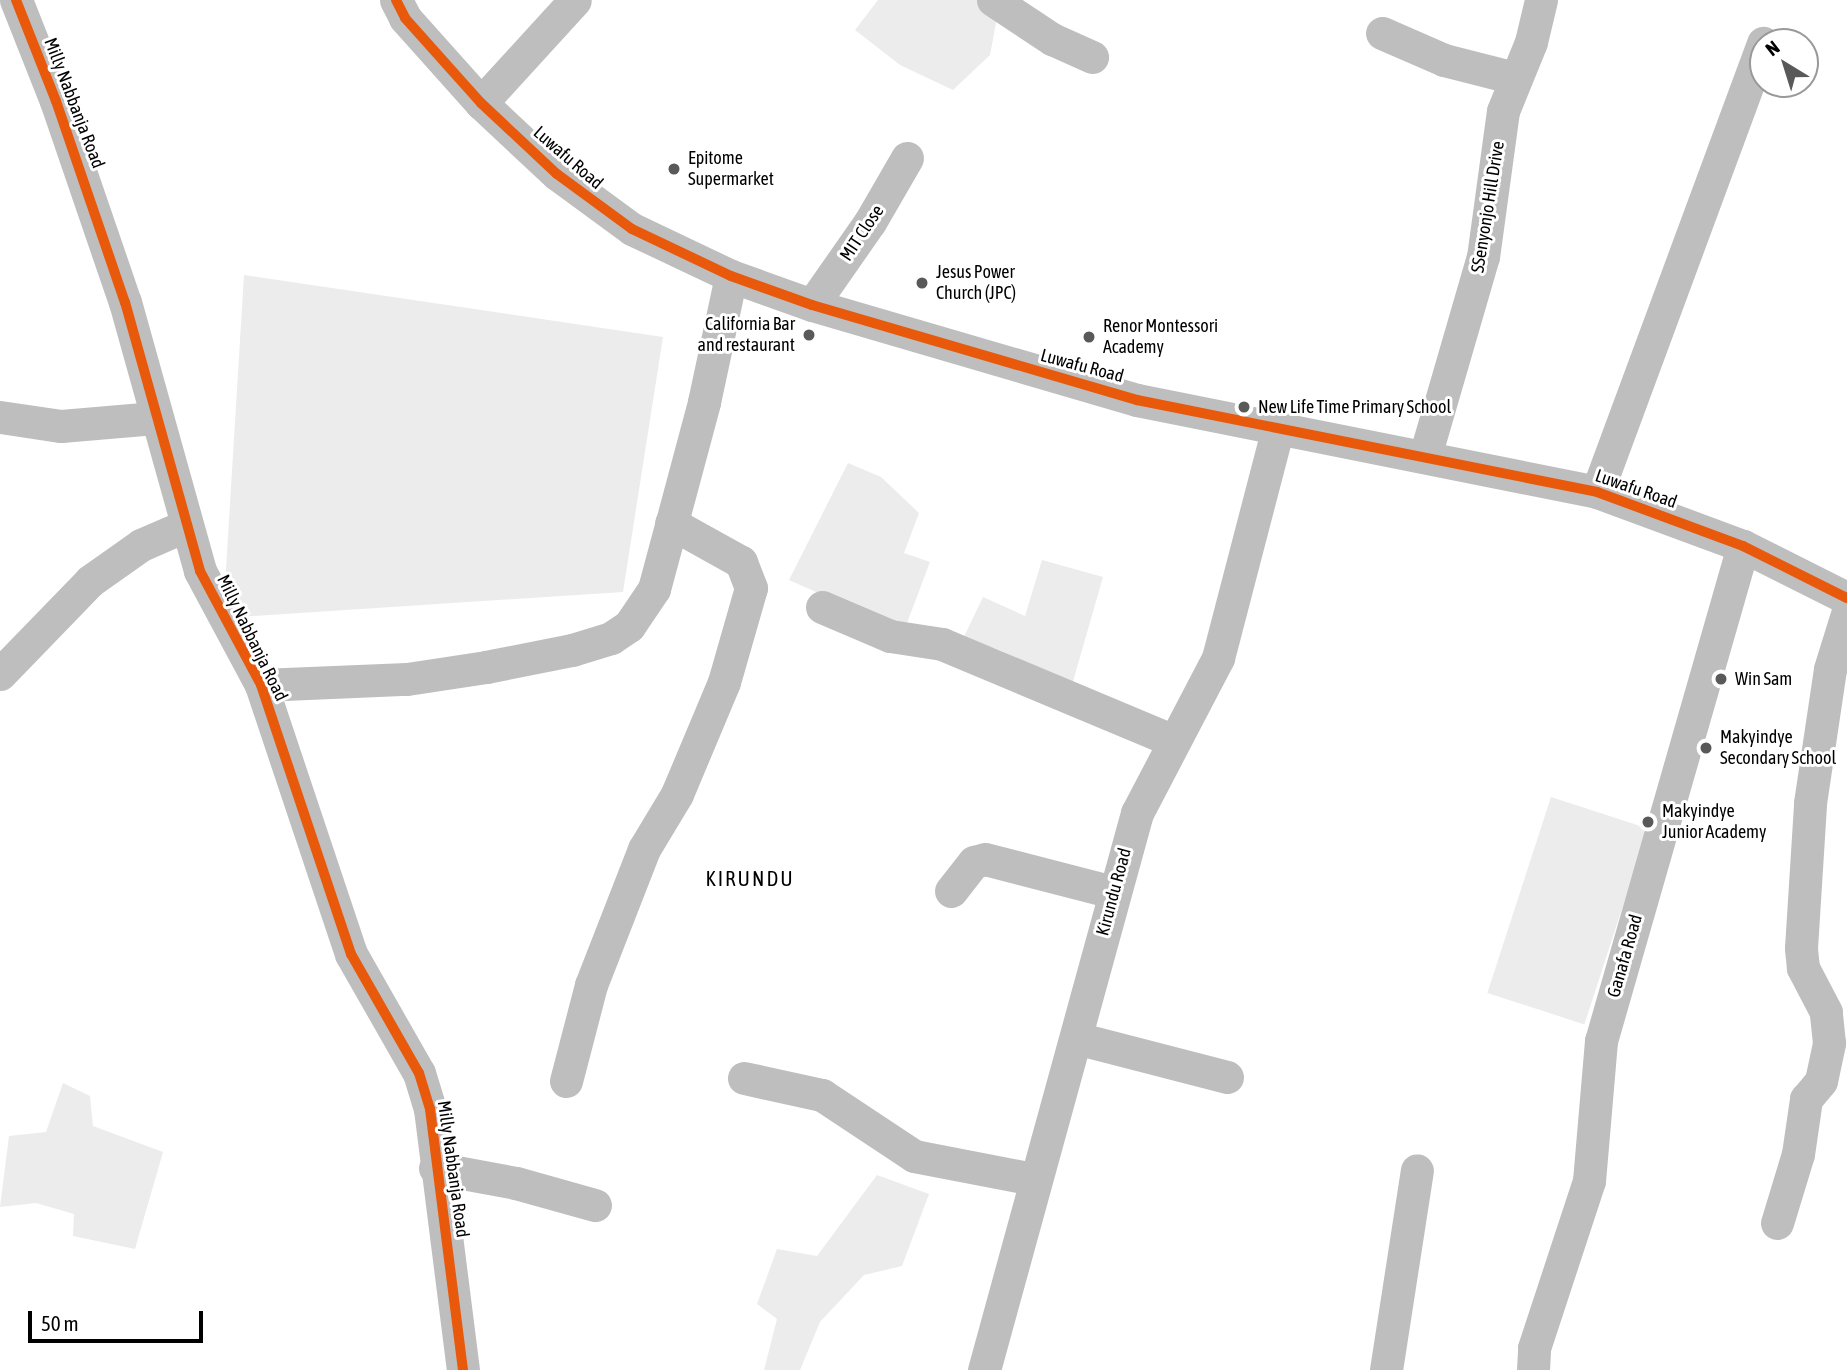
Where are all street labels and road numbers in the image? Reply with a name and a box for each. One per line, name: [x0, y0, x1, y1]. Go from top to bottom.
street label: Milly Nabbanja Road: [39, 35, 109, 171]
street label: Luwafu Road: [529, 122, 607, 194]
street label: SSenyonjo Hill Drive: [1467, 140, 1509, 274]
street label: MIT Close: [836, 201, 888, 265]
street label: Luwafu Road: [1038, 345, 1126, 387]
street label: Luwafu Road: [1592, 465, 1680, 513]
street label: Milly Nabbanja Road: [212, 571, 292, 705]
street label: Kirundu Road: [1092, 846, 1136, 938]
street label: Ganafa Road: [1603, 912, 1647, 1000]
street label: Milly Nabbanja Road: [433, 1099, 473, 1239]

